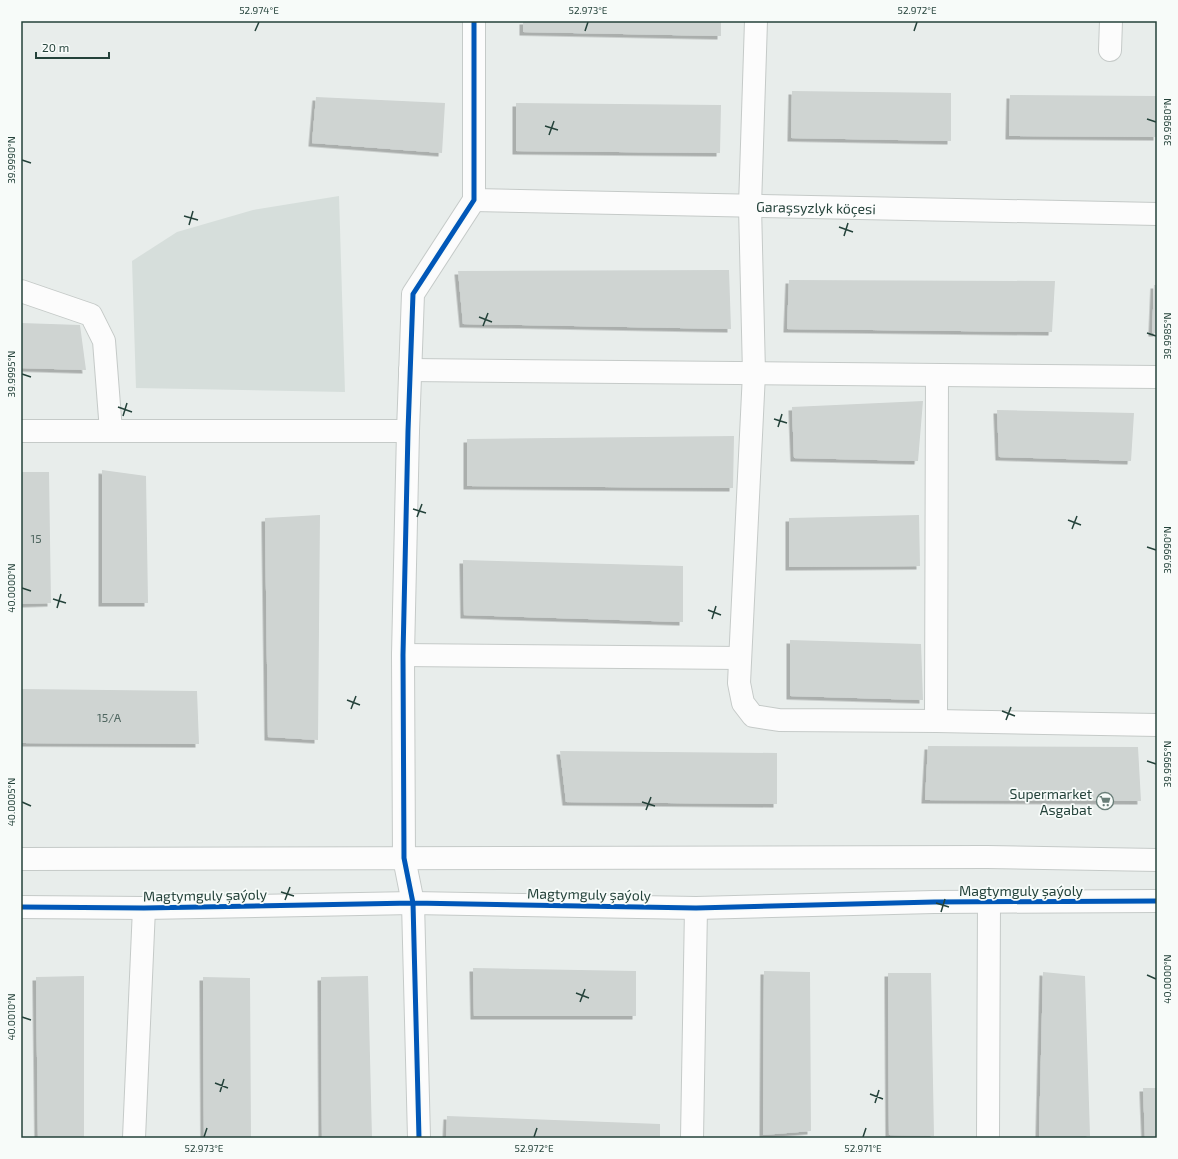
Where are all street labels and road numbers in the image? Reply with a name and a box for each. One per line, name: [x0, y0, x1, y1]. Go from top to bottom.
street label: Garaşsyzlyk köçesi: [756, 197, 876, 217]
street label: Magtymguly şaýoly: [959, 882, 1084, 900]
street label: Magtymguly şaýoly: [527, 884, 652, 905]
street label: Magtymguly şaýoly: [143, 885, 268, 906]

